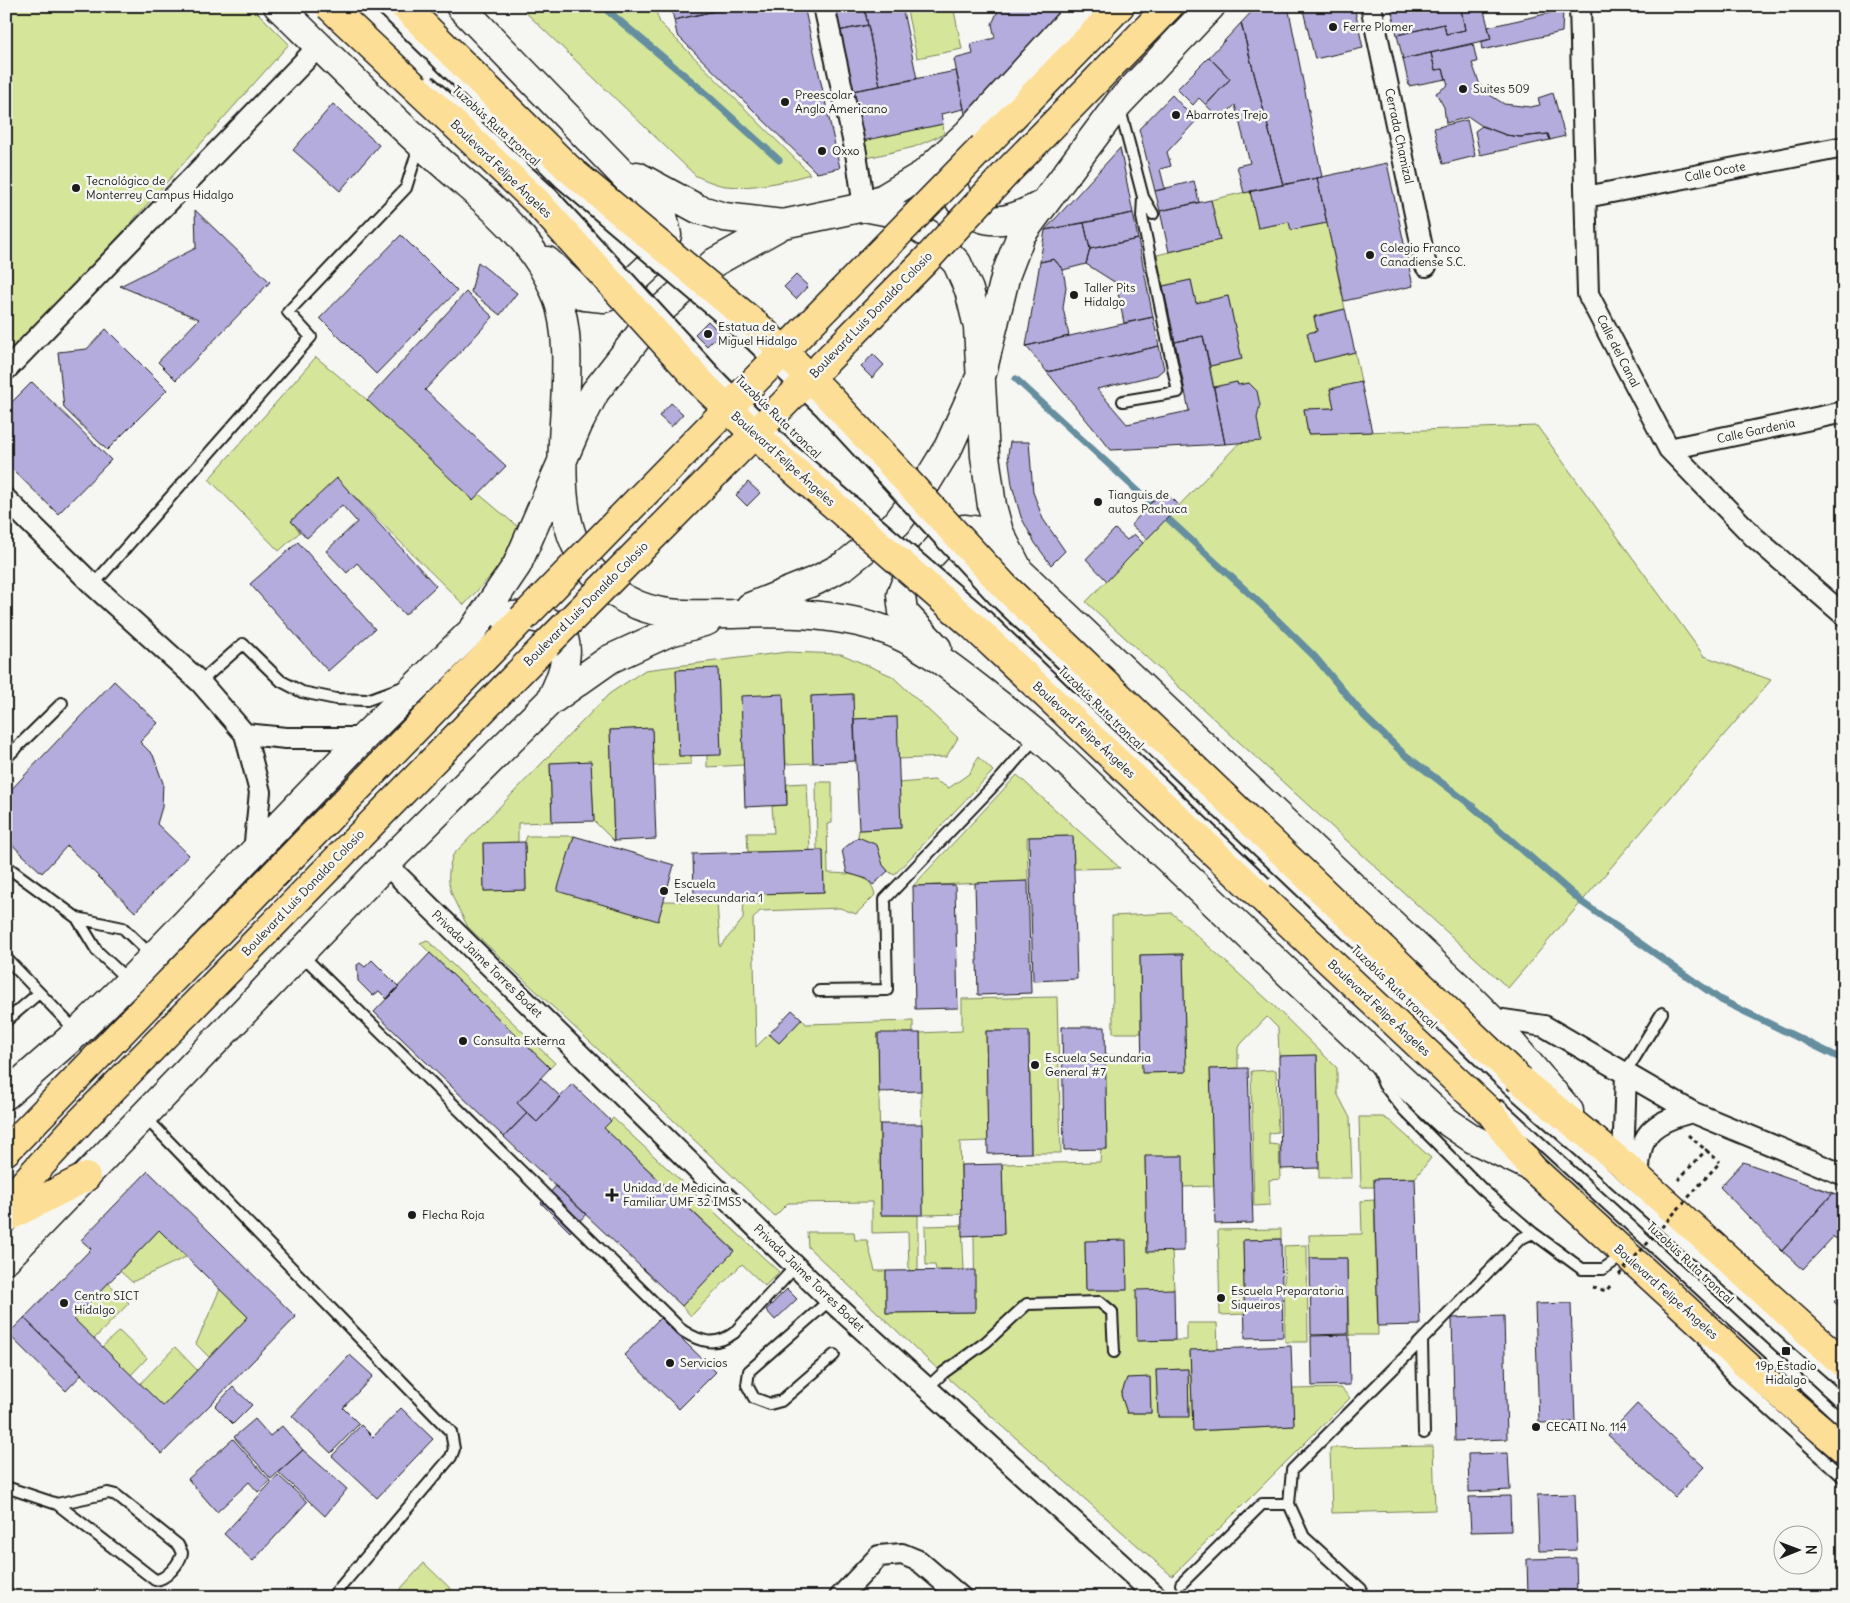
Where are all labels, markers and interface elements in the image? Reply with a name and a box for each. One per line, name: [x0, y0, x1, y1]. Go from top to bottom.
place label: Ferre Plomer: [1343, 19, 1413, 34]
marker: Ferre Plomer: [1327, 21, 1339, 33]
place label: Suites 509: [1473, 81, 1530, 96]
street label: Tuzobús Ruta troncal: [449, 82, 543, 169]
marker: Suites 509: [1457, 83, 1469, 95]
place label: Preescolar Anglo Americano: [795, 87, 888, 116]
street label: Cerrada Chamizal: [1382, 87, 1417, 185]
marker: Preescolar Anglo Americano: [779, 96, 791, 108]
place label: Abarrotes Trejo: [1186, 107, 1268, 122]
marker: Abarrotes Trejo: [1170, 109, 1182, 121]
street label: Boulevard Felipe Ángeles: [448, 116, 555, 221]
place label: Oxxo: [832, 143, 860, 158]
marker: Oxxo: [816, 145, 828, 157]
street label: Calle Ocote: [1683, 158, 1747, 185]
place label: Tecnológico de Monterrey Campus Hidalgo: [86, 173, 234, 202]
marker: Tecnológico de Monterrey Campus Hidalgo: [70, 182, 82, 194]
place label: Colegio Franco Canadiense S.C.: [1380, 240, 1466, 269]
street label: Boulevard Luis Donaldo Colosio: [806, 248, 935, 381]
marker: Colegio Franco Canadiense S.C.: [1364, 249, 1376, 261]
place label: Taller Pits Hidalgo: [1084, 280, 1135, 309]
marker: Taller Pits Hidalgo: [1068, 289, 1080, 301]
street label: Calle del Canal: [1594, 312, 1643, 390]
place label: Estatua de Miguel Hidalgo: [718, 319, 798, 348]
marker: Estatua de Miguel Hidalgo: [702, 328, 714, 340]
street label: Tuzobús Ruta troncal: [732, 372, 824, 461]
street label: Boulevard Felipe Ángeles: [728, 408, 838, 509]
street label: Calle Gardenia: [1715, 415, 1797, 446]
place label: Tianguis de autos Pachuca: [1108, 487, 1188, 516]
marker: Tianguis de autos Pachuca: [1092, 496, 1104, 508]
street label: Boulevard Luis Donaldo Colosio: [520, 538, 651, 669]
street label: Tuzobús Ruta troncal: [1055, 663, 1147, 752]
street label: Boulevard Felipe Ángeles: [1030, 678, 1139, 781]
street label: Boulevard Luis Donaldo Colosio: [238, 826, 367, 959]
place label: Escuela Telesecundaria 1: [674, 876, 763, 905]
marker: Escuela Telesecundaria 1: [658, 885, 670, 897]
street label: Privada Jaime Torres Bodet: [429, 907, 546, 1020]
street label: Tuzobús Ruta troncal: [1348, 942, 1440, 1031]
street label: Boulevard Felipe Ángeles: [1325, 956, 1434, 1059]
place label: Consulta Externa: [473, 1033, 565, 1048]
marker: Consulta Externa: [457, 1035, 469, 1047]
place label: Escuela Secundaria General #7: [1045, 1050, 1151, 1079]
marker: Escuela Secundaria General #7: [1029, 1059, 1041, 1071]
place label: Unidad de Medicina Familiar UMF 32 IMSS: [623, 1180, 742, 1209]
marker: Unidad de Medicina Familiar UMF 32 IMSS: [605, 1188, 619, 1202]
place label: Flecha Roja: [422, 1207, 485, 1222]
marker: Flecha Roja: [406, 1209, 418, 1221]
street label: Tuzobús Ruta troncal: [1644, 1219, 1737, 1307]
street label: Privada Jaime Torres Bodet: [751, 1221, 868, 1334]
street label: Boulevard Felipe Ángeles: [1611, 1241, 1721, 1342]
place label: Escuela Preparatoria Siqueiros: [1231, 1283, 1344, 1312]
place label: Centro SICT Hidalgo: [74, 1288, 139, 1317]
marker: Escuela Preparatoria Siqueiros: [1215, 1292, 1227, 1304]
marker: Centro SICT Hidalgo: [58, 1297, 70, 1309]
marker: 19p Estadio Hidalgo: [1780, 1345, 1792, 1357]
place label: Servicios: [680, 1355, 728, 1370]
marker: Servicios: [664, 1357, 676, 1369]
place label: 19p Estadio Hidalgo: [1755, 1358, 1817, 1387]
place label: CECATI No. 114: [1546, 1419, 1627, 1434]
marker: CECATI No. 114: [1530, 1421, 1542, 1433]
north arrow: [1772, 1526, 1822, 1576]
text: N: [1802, 1545, 1820, 1555]

